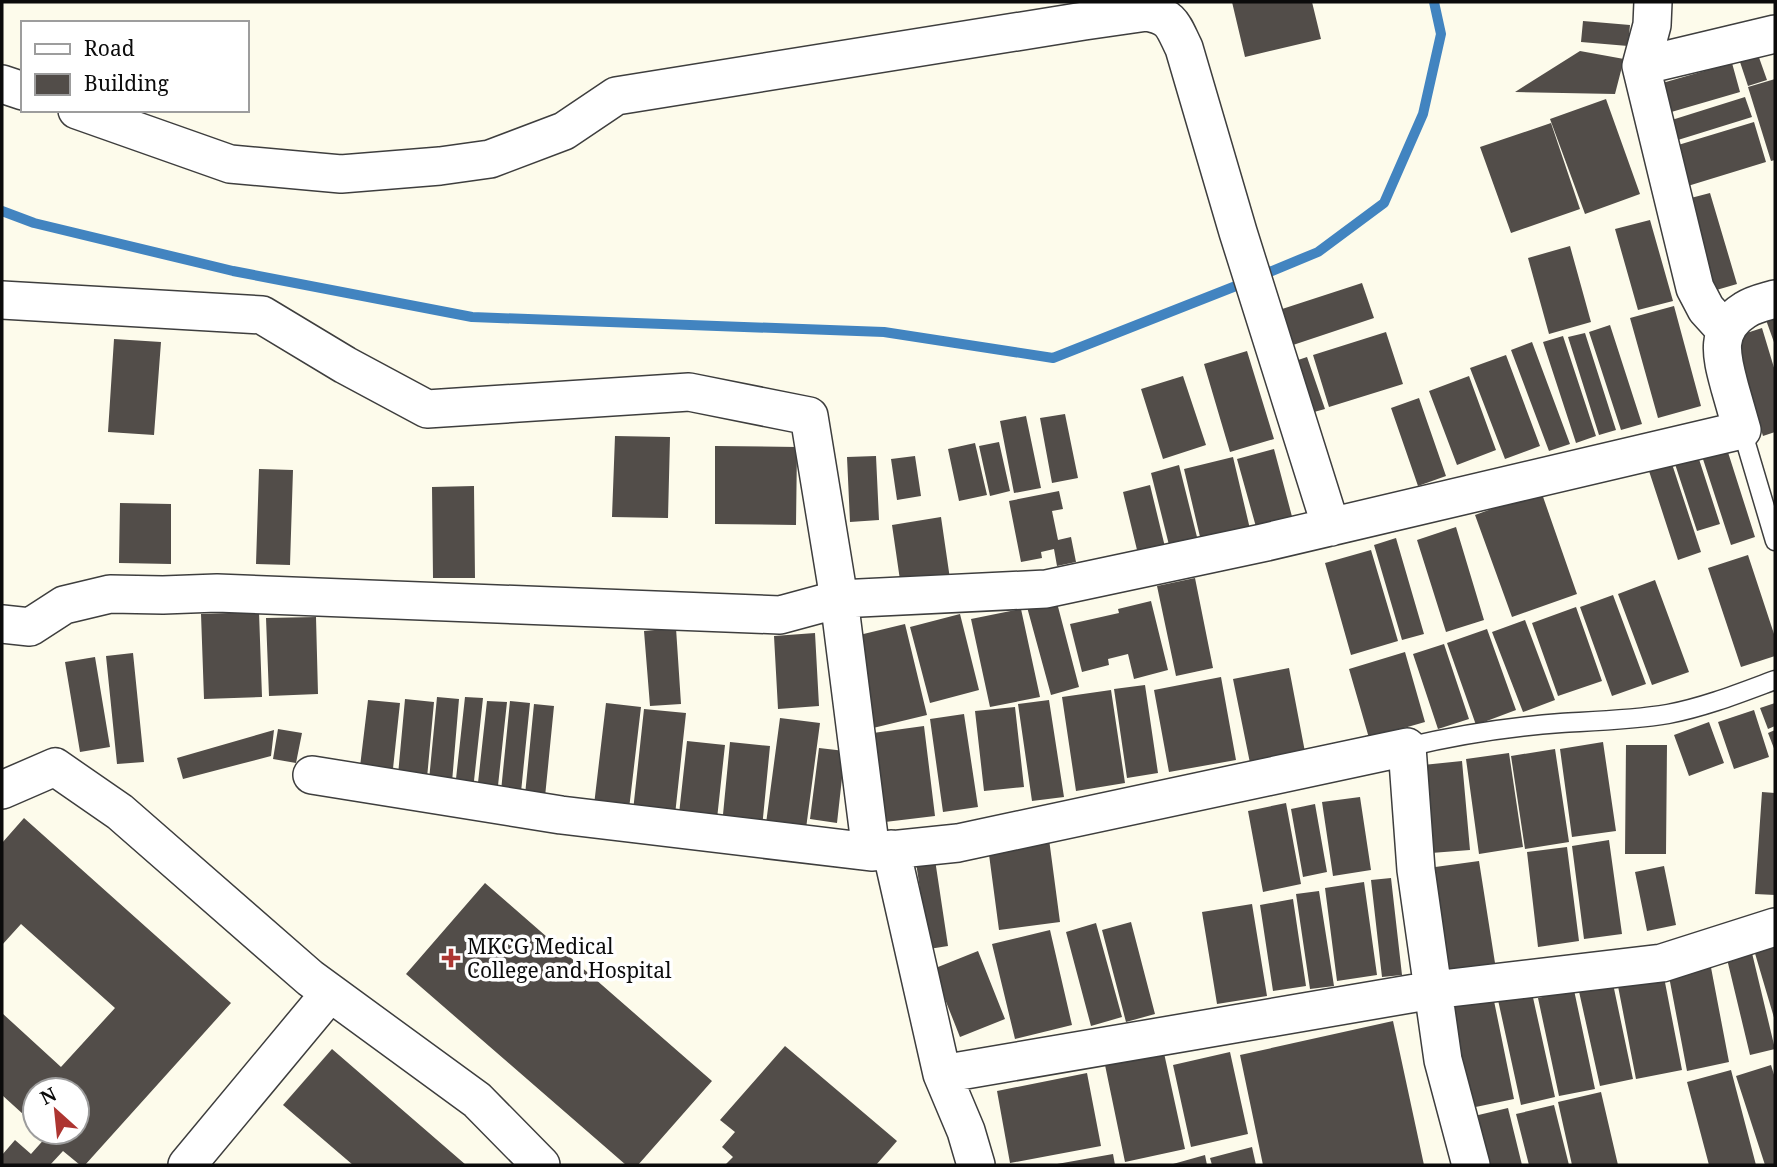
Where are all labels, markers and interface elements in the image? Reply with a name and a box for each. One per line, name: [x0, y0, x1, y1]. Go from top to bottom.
legend: [21, 21, 248, 112]
text: Road: [84, 34, 135, 62]
text: Building: [84, 69, 169, 97]
place label: MKCG Medical College and Hospital: [467, 932, 672, 984]
marker: MKCG Medical College and Hospital: [441, 948, 461, 968]
north arrow: [21, 1076, 91, 1146]
text: N: [36, 1081, 61, 1111]

